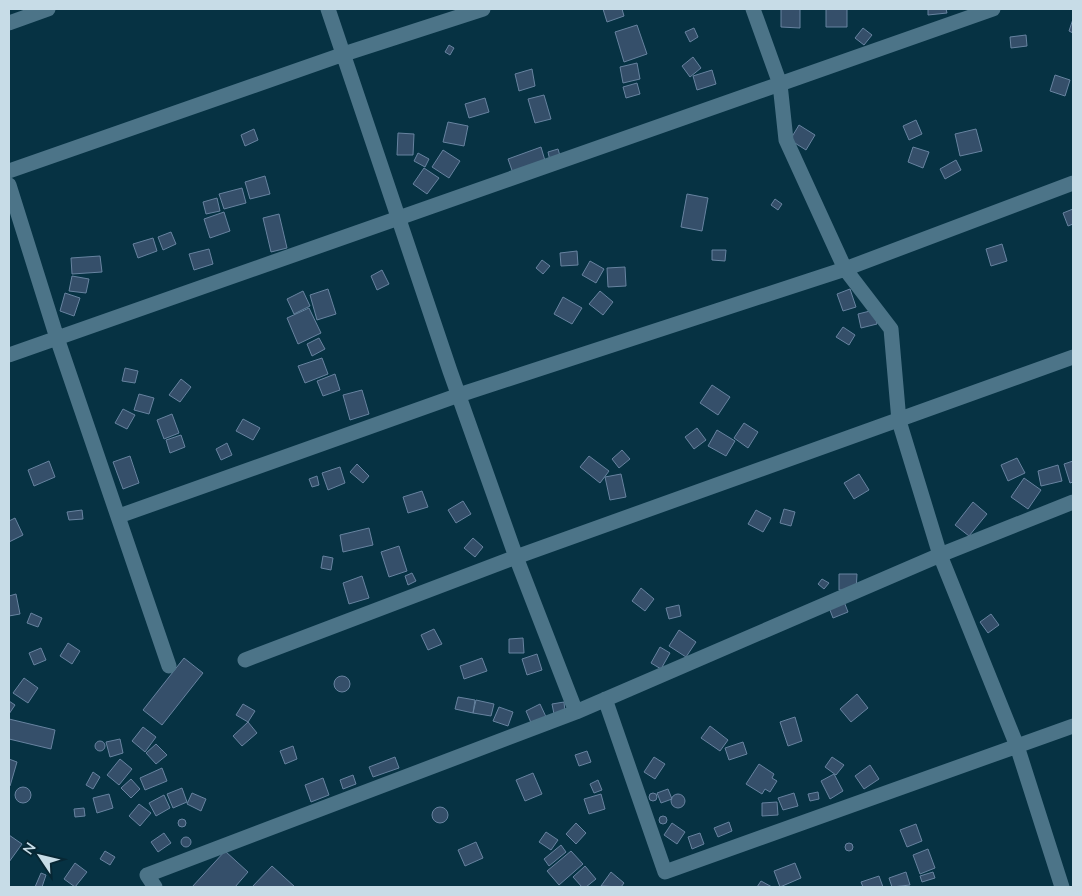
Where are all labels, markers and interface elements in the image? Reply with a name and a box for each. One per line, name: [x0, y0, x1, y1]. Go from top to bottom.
north arrow: [15, 831, 65, 881]
text: N: [19, 839, 39, 858]

